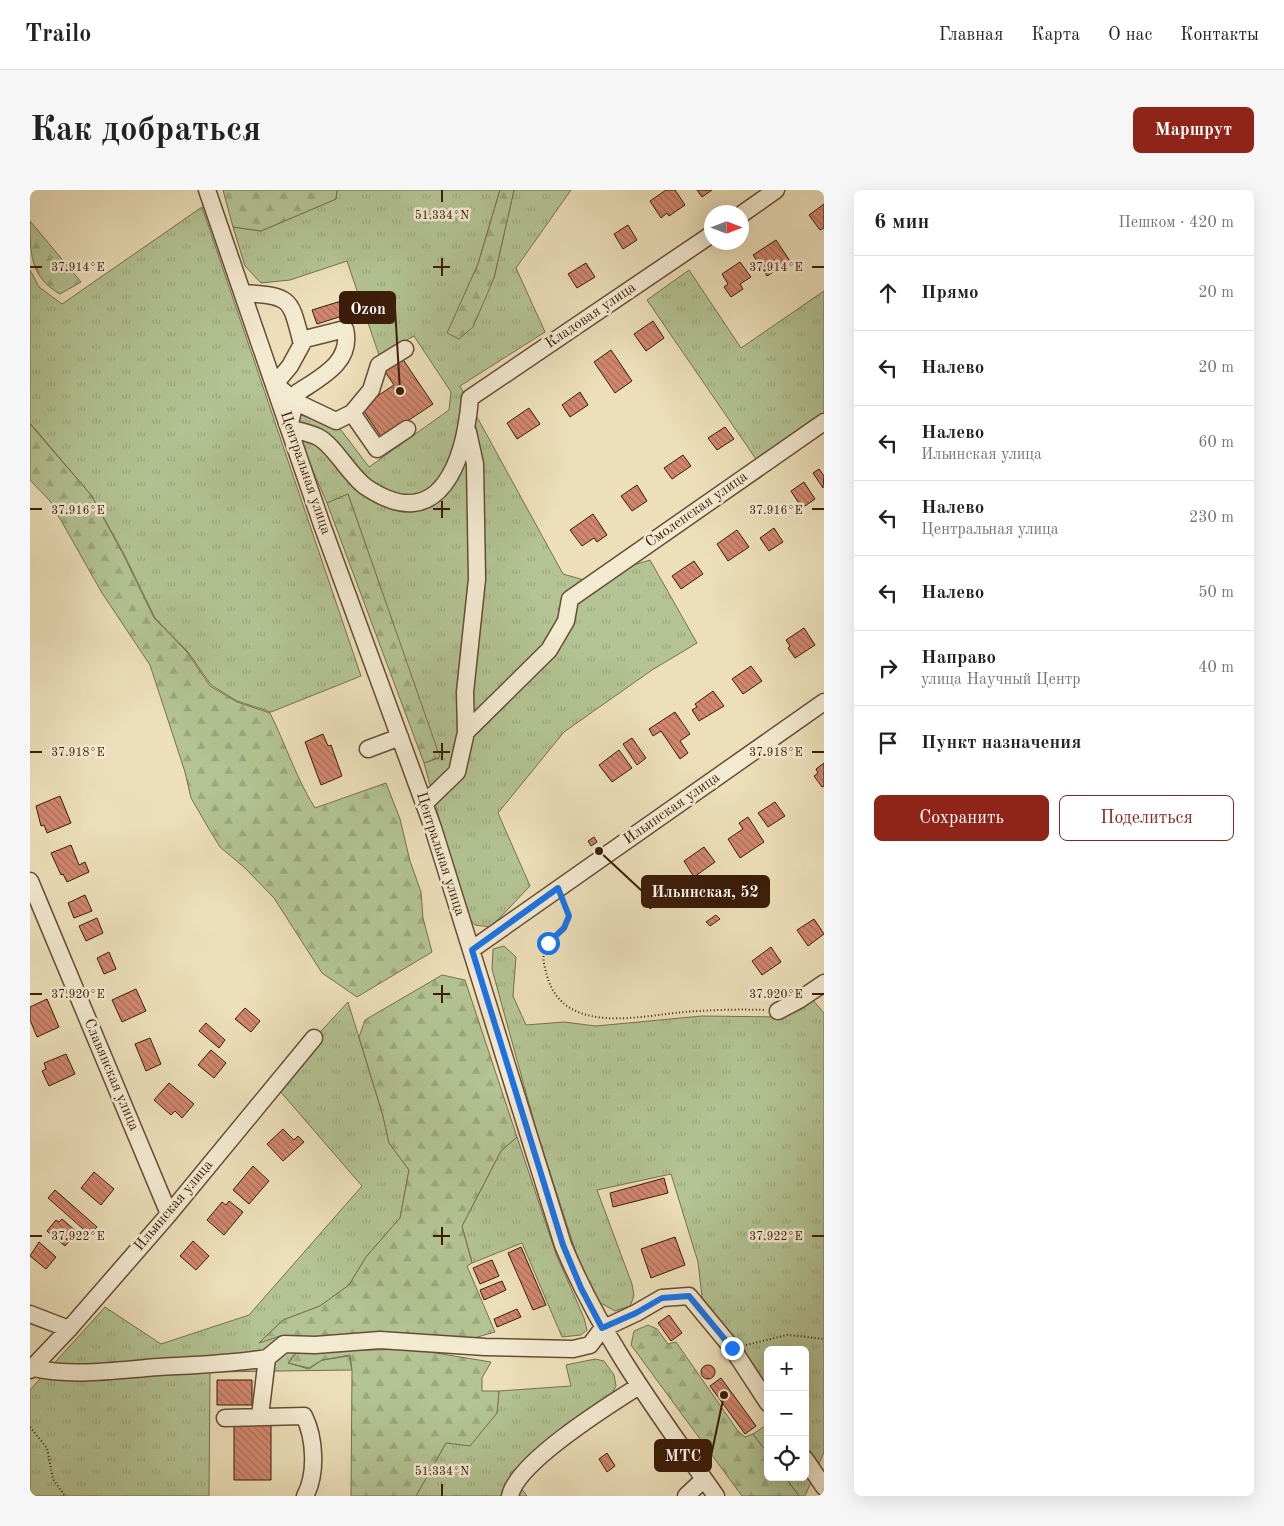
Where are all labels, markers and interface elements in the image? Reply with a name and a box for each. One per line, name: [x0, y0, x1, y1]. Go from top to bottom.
text: Trailo: [25, 23, 91, 47]
text: Главная: [939, 26, 1003, 44]
text: Карта: [1031, 26, 1080, 44]
text: О нас: [1108, 26, 1152, 44]
text: Контакты: [1180, 26, 1259, 44]
button: Маршрут: [1133, 107, 1254, 153]
text: Как добраться: [30, 113, 261, 148]
north arrow: [704, 205, 749, 250]
text: 51.334°N: [415, 209, 469, 222]
text: 6 мин: [874, 212, 929, 233]
text: Пешком · 420 m: [1118, 215, 1234, 231]
text: 37.914°E: [51, 262, 105, 274]
text: 37.914°E: [749, 262, 803, 274]
icon: ahead: [874, 279, 902, 307]
street label: Кладовая улица: [543, 280, 639, 352]
text: Прямо: [921, 284, 979, 303]
text: 20 m: [1198, 285, 1234, 301]
callout: Ozon: [340, 292, 395, 323]
text: Ozon: [350, 302, 386, 318]
icon: left: [874, 354, 902, 382]
text: Налево: [921, 359, 984, 378]
text: 20 m: [1198, 360, 1234, 376]
street label: Центральная улица: [277, 409, 333, 537]
text: Налево: [921, 424, 984, 443]
icon: left: [874, 429, 902, 457]
text: 60 m: [1198, 435, 1234, 451]
text: Ильинская улица: [921, 447, 1042, 463]
street label: Смоленская улица: [643, 469, 751, 551]
text: Налево: [921, 499, 984, 518]
icon: left: [874, 504, 902, 532]
text: 37.916°E: [51, 505, 105, 517]
text: 37.916°E: [749, 505, 803, 517]
text: 230 m: [1189, 510, 1234, 526]
text: Центральная улица: [921, 522, 1059, 538]
icon: left: [874, 579, 902, 607]
text: Налево: [921, 584, 984, 603]
text: 50 m: [1198, 585, 1234, 601]
text: Направо: [921, 649, 996, 668]
icon: right: [874, 654, 902, 682]
text: 40 m: [1198, 660, 1234, 676]
text: улица Научный Центр: [921, 672, 1081, 688]
icon: arrive: [874, 729, 902, 757]
text: Пункт назначения: [921, 734, 1081, 753]
text: 37.918°E: [51, 747, 105, 759]
text: 37.918°E: [749, 747, 803, 759]
street label: Ильинская улица: [621, 770, 723, 848]
street label: Центральная улица: [413, 790, 467, 918]
button: Сохранить: [874, 795, 1049, 841]
button: Поделиться: [1059, 795, 1234, 841]
callout: Ильинская, 52: [642, 876, 769, 907]
text: Ильинская, 52: [651, 885, 759, 901]
route start: [537, 932, 560, 955]
text: 37.920°E: [51, 989, 105, 1001]
text: 37.920°E: [749, 989, 803, 1001]
street label: Славянская улица: [81, 1017, 142, 1134]
street label: Ильинская улица: [132, 1157, 217, 1254]
text: 37.922°E: [51, 1231, 105, 1243]
text: 37.922°E: [749, 1231, 803, 1243]
route end: [721, 1337, 744, 1360]
map controls: [764, 1346, 809, 1481]
button: +: [764, 1346, 809, 1391]
button: −: [764, 1391, 809, 1436]
button: locate: [764, 1436, 809, 1481]
callout: МТС: [655, 1440, 711, 1471]
text: МТС: [665, 1449, 701, 1465]
text: 51.334°N: [415, 1465, 469, 1478]

